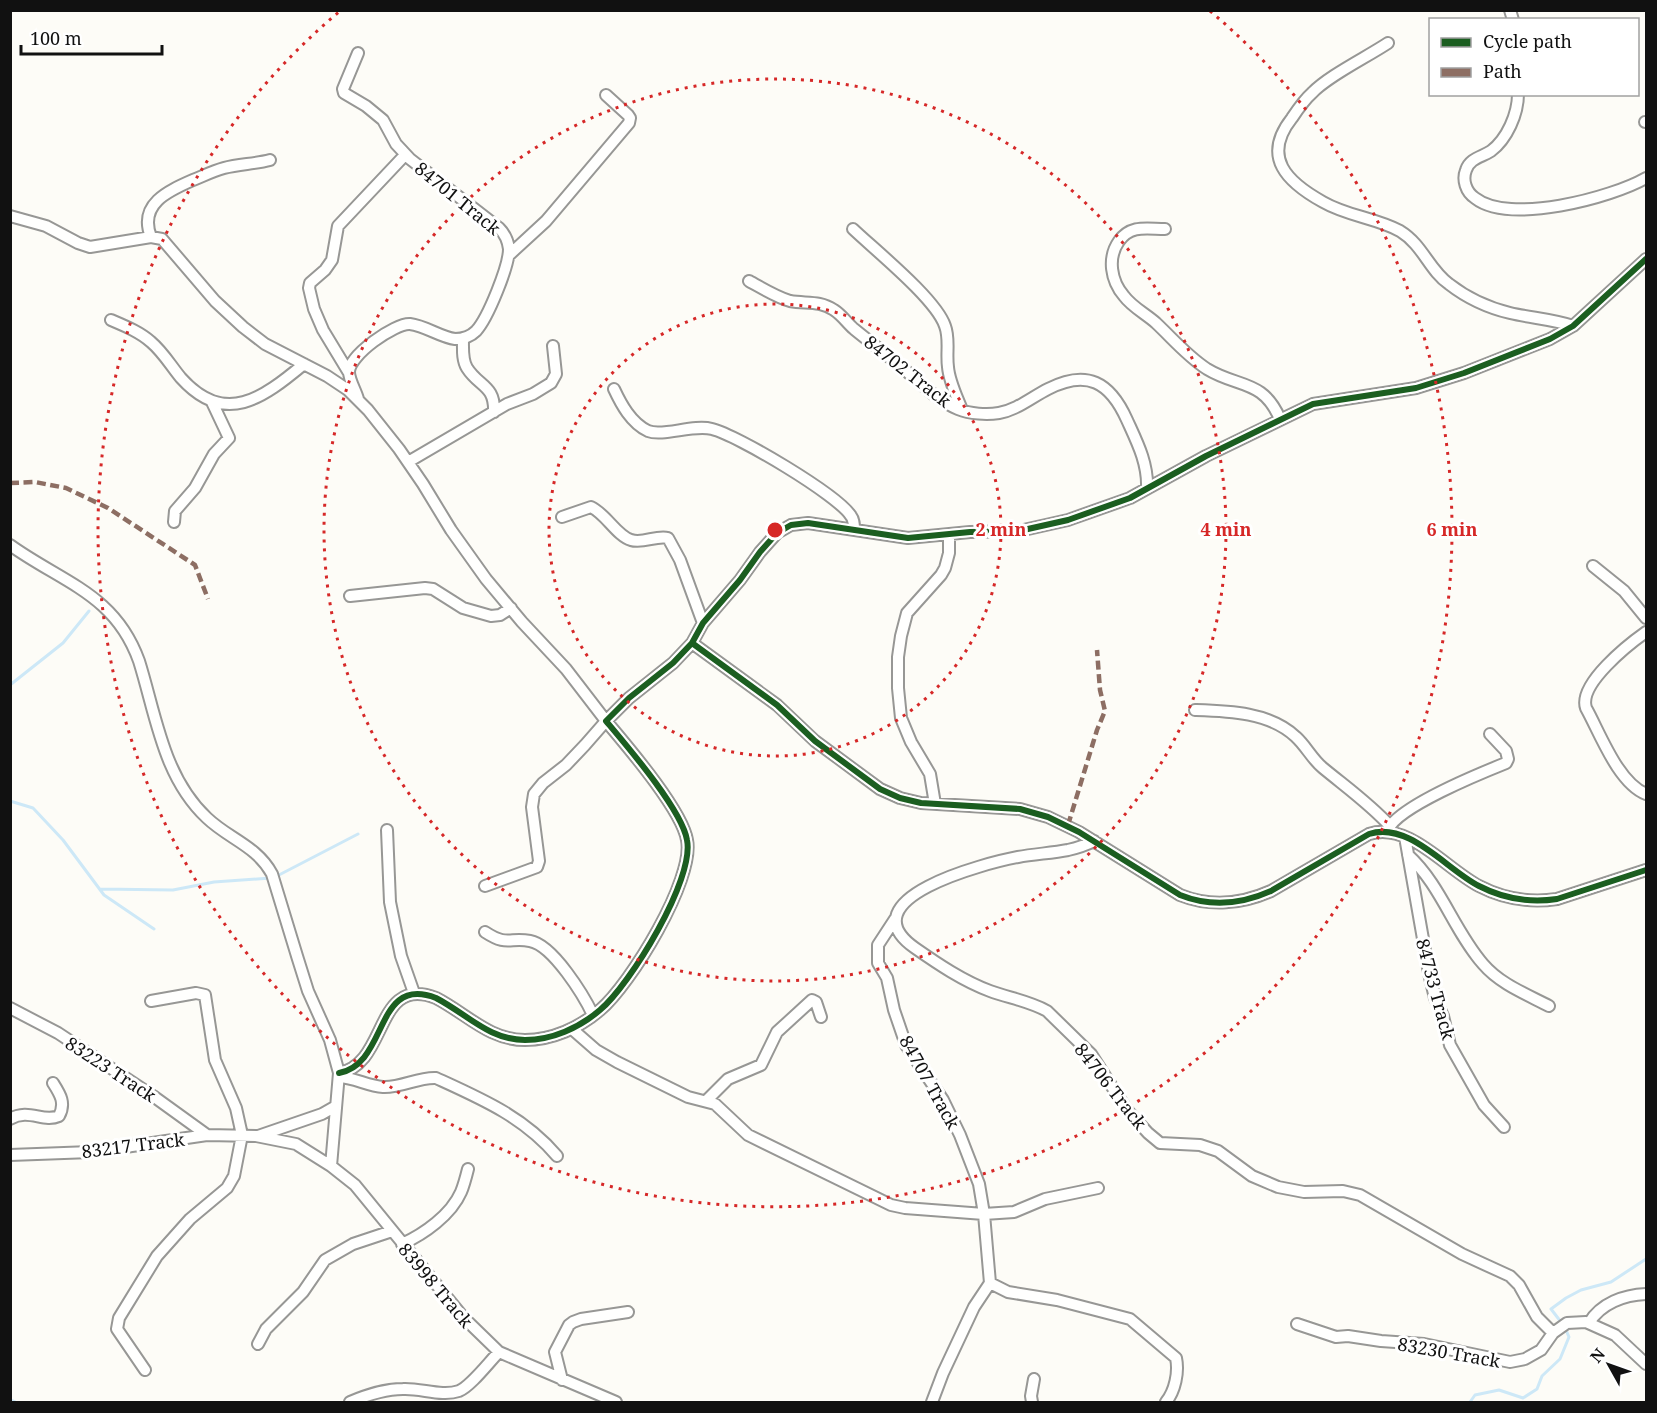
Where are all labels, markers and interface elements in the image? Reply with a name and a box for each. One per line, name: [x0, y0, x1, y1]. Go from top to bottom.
scale bar: [21, 18, 162, 56]
legend: [1429, 18, 1639, 96]
text: 100 m: [30, 26, 82, 50]
text: Cycle path: [1483, 29, 1572, 53]
text: Path: [1483, 59, 1522, 83]
street label: 84701 Track: [410, 156, 506, 240]
street label: 84702 Track: [860, 330, 957, 413]
text: 2 min: [976, 517, 1026, 541]
text: 4 min: [1201, 517, 1251, 541]
text: 6 min: [1427, 517, 1477, 541]
centre of rings: [765, 520, 785, 540]
street label: 84733 Track: [1411, 936, 1461, 1043]
street label: 83223 Track: [61, 1031, 161, 1108]
street label: 84707 Track: [894, 1031, 966, 1134]
street label: 84706 Track: [1070, 1038, 1153, 1135]
street label: 83217 Track: [80, 1127, 186, 1163]
street label: 83998 Track: [393, 1238, 479, 1333]
street label: 83230 Track: [1396, 1331, 1503, 1373]
north arrow: [1579, 1335, 1639, 1395]
text: N: [1585, 1343, 1610, 1367]

